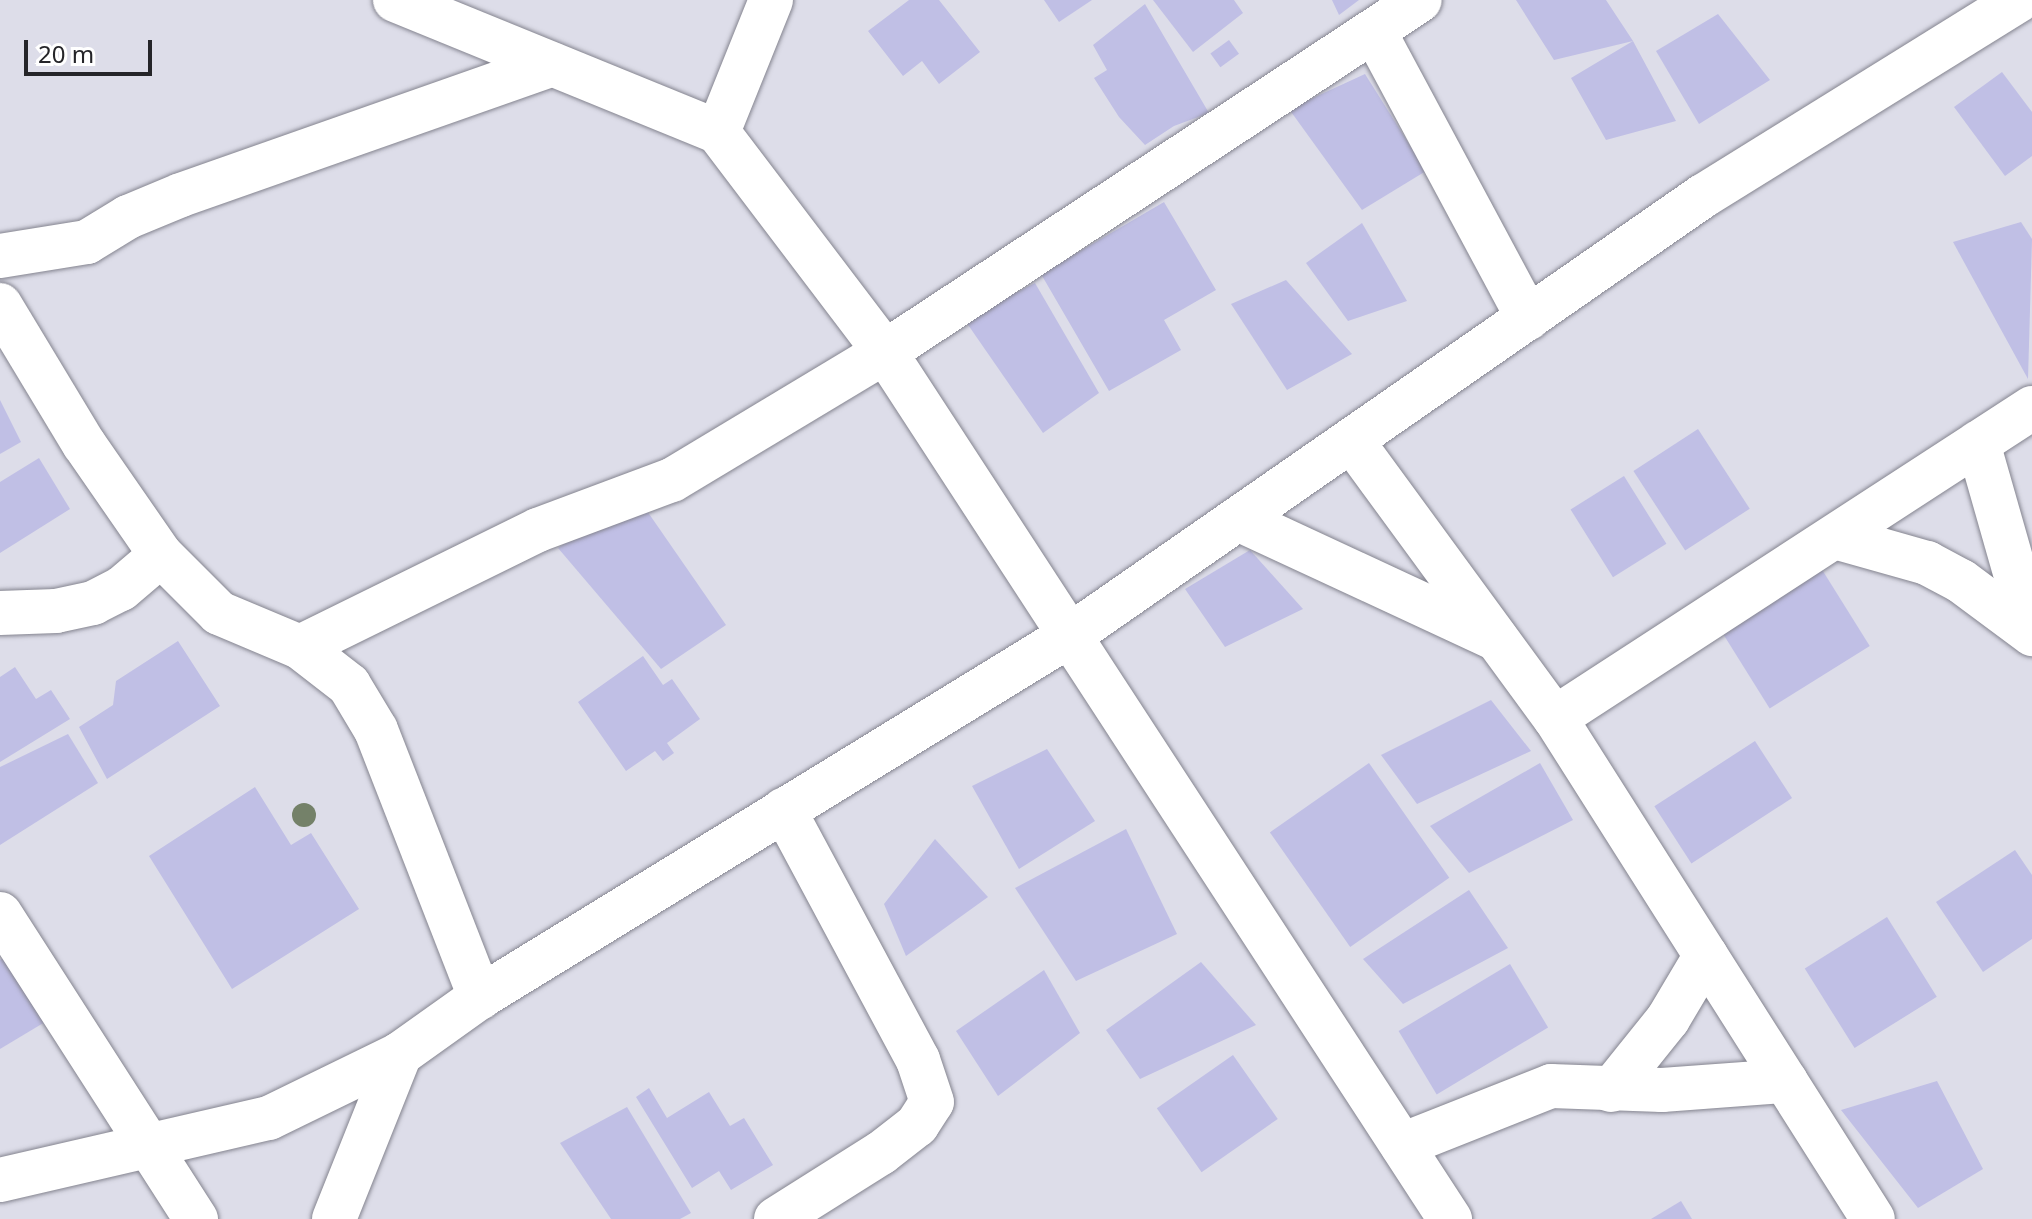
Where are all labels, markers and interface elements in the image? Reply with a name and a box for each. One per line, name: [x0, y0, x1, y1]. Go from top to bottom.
scale bar: [28, 24, 156, 74]
text: 20 m: [38, 37, 94, 70]

